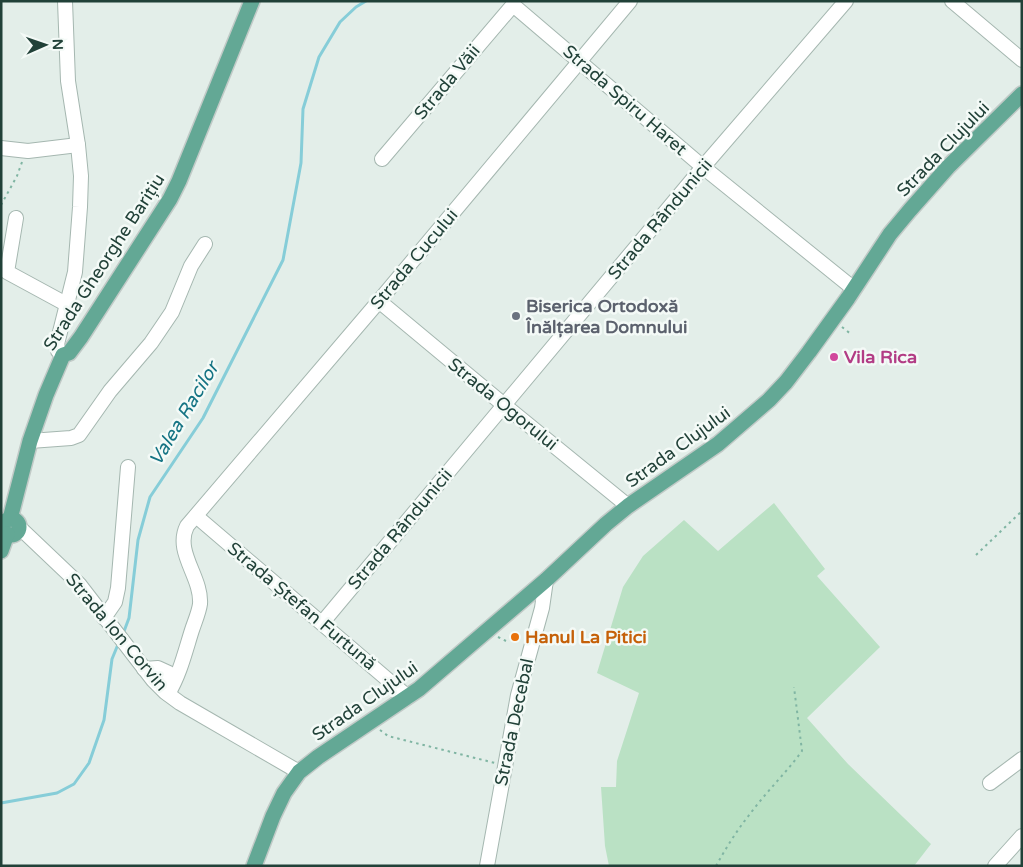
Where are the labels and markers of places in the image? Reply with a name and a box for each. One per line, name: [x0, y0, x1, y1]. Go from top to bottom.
place label: Biserica Ortodoxă Înălțarea Domnului: [525, 295, 688, 338]
marker: Biserica Ortodoxă Înălțarea Domnului: [510, 310, 522, 322]
place label: Vila Rica: [844, 346, 917, 368]
marker: Vila Rica: [828, 351, 840, 363]
place label: Hanul La Pitici: [525, 626, 647, 648]
marker: Hanul La Pitici: [509, 631, 521, 643]

